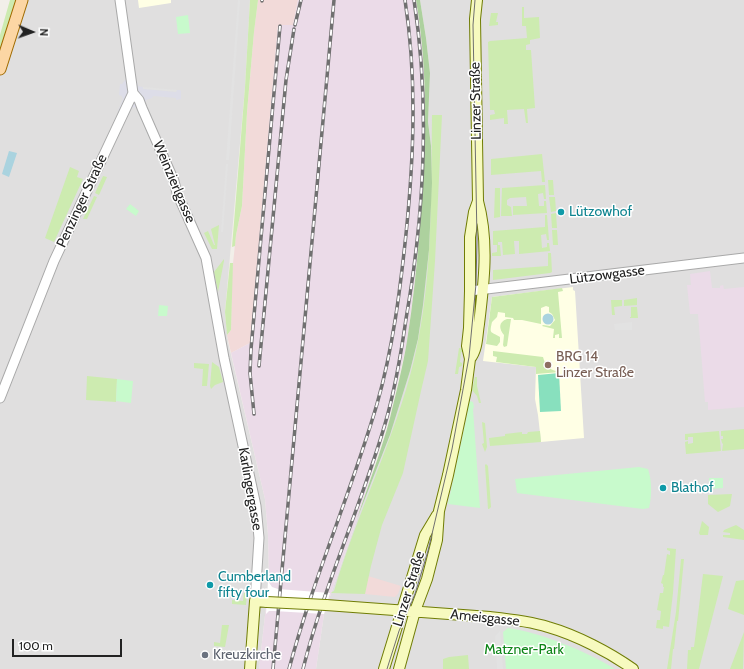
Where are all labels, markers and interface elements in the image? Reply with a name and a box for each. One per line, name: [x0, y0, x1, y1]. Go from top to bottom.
north arrow: [12, 12, 52, 52]
text: N: [37, 28, 51, 37]
street label: Linzer Straße: [467, 62, 485, 140]
street label: Weinzierlgasse: [149, 138, 199, 226]
street label: Penzinger Straße: [53, 152, 111, 250]
place label: Lützowhof: [569, 204, 632, 220]
marker: Lützowhof: [556, 207, 566, 217]
street label: Lützowgasse: [568, 262, 646, 288]
place label: BRG 14 Linzer Straße: [556, 349, 634, 382]
marker: BRG 14 Linzer Straße: [543, 360, 553, 370]
street label: Karlingergasse: [234, 446, 266, 532]
place label: Blathof: [671, 480, 714, 496]
marker: Blathof: [658, 483, 668, 493]
street label: Linzer Straße: [390, 549, 428, 629]
place label: Cumberland fifty four: [218, 569, 291, 602]
marker: Cumberland fifty four: [205, 580, 215, 590]
street label: Ameisgasse: [450, 606, 520, 630]
scale bar: [14, 631, 124, 657]
text: 100 m: [19, 638, 53, 653]
park label: Matzner-Park: [484, 642, 564, 658]
place label: Kreuzkirche: [213, 647, 281, 663]
marker: Kreuzkirche: [200, 650, 210, 660]

